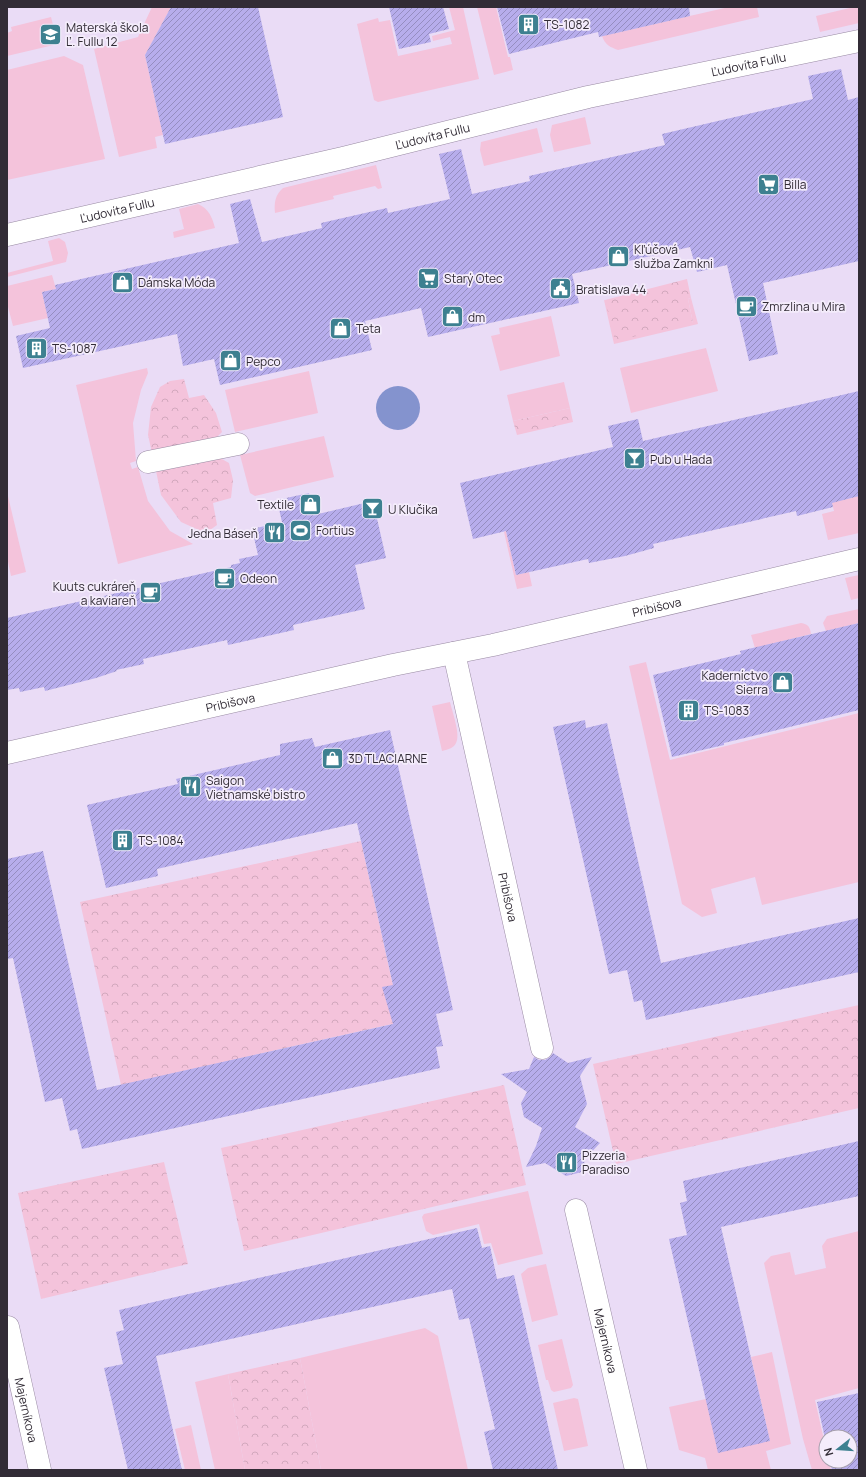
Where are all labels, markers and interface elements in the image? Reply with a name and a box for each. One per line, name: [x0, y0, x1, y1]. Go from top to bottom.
building icon: TS-1082: [516, 11, 542, 37]
place label: TS-1082: [544, 16, 590, 33]
place label: Materská škola Ľ. Fullu 12: [66, 19, 148, 50]
school or university icon: Materská škola Ľ. Fullu 12: [38, 21, 64, 47]
street label: Ľudovíta Fullu: [709, 48, 787, 80]
street label: Ľudovíta Fullu: [394, 118, 471, 153]
supermarket icon: Billa: [755, 171, 781, 197]
place label: Billa: [784, 176, 806, 193]
street label: Ľudovíta Fullu: [78, 193, 156, 227]
place label: Kľúčová služba Zamkni: [634, 241, 713, 272]
shop icon: Kľúčová služba Zamkni: [606, 243, 632, 269]
supermarket icon: Starý Otec: [416, 265, 442, 291]
shop icon: Dámska Móda: [110, 269, 136, 295]
place label: Starý Otec: [444, 270, 503, 287]
place label: Dámska Móda: [138, 274, 215, 291]
public building icon: Bratislava 44: [547, 276, 573, 302]
place label: Bratislava 44: [576, 281, 646, 298]
cafe icon: Zmrzlina u Mira: [734, 293, 760, 319]
place label: Zmrzlina u Mira: [762, 298, 845, 315]
shop icon: dm: [440, 304, 466, 330]
place label: dm: [468, 309, 485, 326]
shop icon: Teta: [327, 315, 353, 341]
place label: Teta: [356, 320, 381, 337]
building icon: TS-1087: [23, 335, 49, 361]
place label: TS-1087: [52, 340, 97, 357]
shop icon: Pepco: [217, 348, 243, 374]
place label: Pepco: [246, 353, 281, 370]
bar icon: Pub u Hada: [622, 446, 648, 472]
place label: Pub u Hada: [650, 451, 712, 468]
shop icon: Textile: [297, 491, 323, 517]
place label: Textile: [257, 496, 294, 513]
bar icon: U Klučika: [359, 496, 385, 522]
place label: U Klučika: [388, 501, 438, 518]
sports icon: Fortius: [288, 517, 314, 543]
restaurant icon: Jedna Báseň: [261, 520, 287, 546]
place label: Fortius: [316, 522, 354, 539]
place label: Jedna Báseň: [188, 525, 258, 542]
cafe icon: Odeon: [212, 565, 238, 591]
place label: Odeon: [240, 570, 277, 587]
place label: Kuuts cukráreň a kaviareň: [53, 578, 136, 609]
cafe icon: Kuuts cukráreň a kaviareň: [138, 580, 164, 606]
street label: Pribišova: [630, 593, 683, 621]
place label: Kaderníctvo Sierra: [701, 667, 768, 698]
shop icon: Kaderníctvo Sierra: [770, 669, 796, 695]
street label: Pribišova: [204, 688, 256, 716]
building icon: TS-1083: [676, 697, 702, 723]
place label: TS-1083: [704, 702, 749, 719]
shop icon: 3D TLACIARNE: [320, 745, 346, 771]
place label: 3D TLACIARNE: [348, 750, 428, 767]
place label: Saigon Vietnamské bistro: [206, 772, 305, 803]
restaurant icon: Saigon Vietnamské bistro: [178, 774, 204, 800]
building icon: TS-1084: [110, 827, 136, 853]
place label: TS-1084: [138, 832, 184, 849]
street label: Pribišova: [495, 871, 522, 923]
place label: Pizzeria Paradiso: [582, 1147, 630, 1178]
restaurant icon: Pizzeria Paradiso: [554, 1149, 580, 1175]
street label: Majerníkova: [590, 1306, 622, 1375]
street label: Majerníkova: [11, 1376, 42, 1444]
north arrow: [818, 1429, 858, 1469]
text: N: [820, 1446, 836, 1458]

